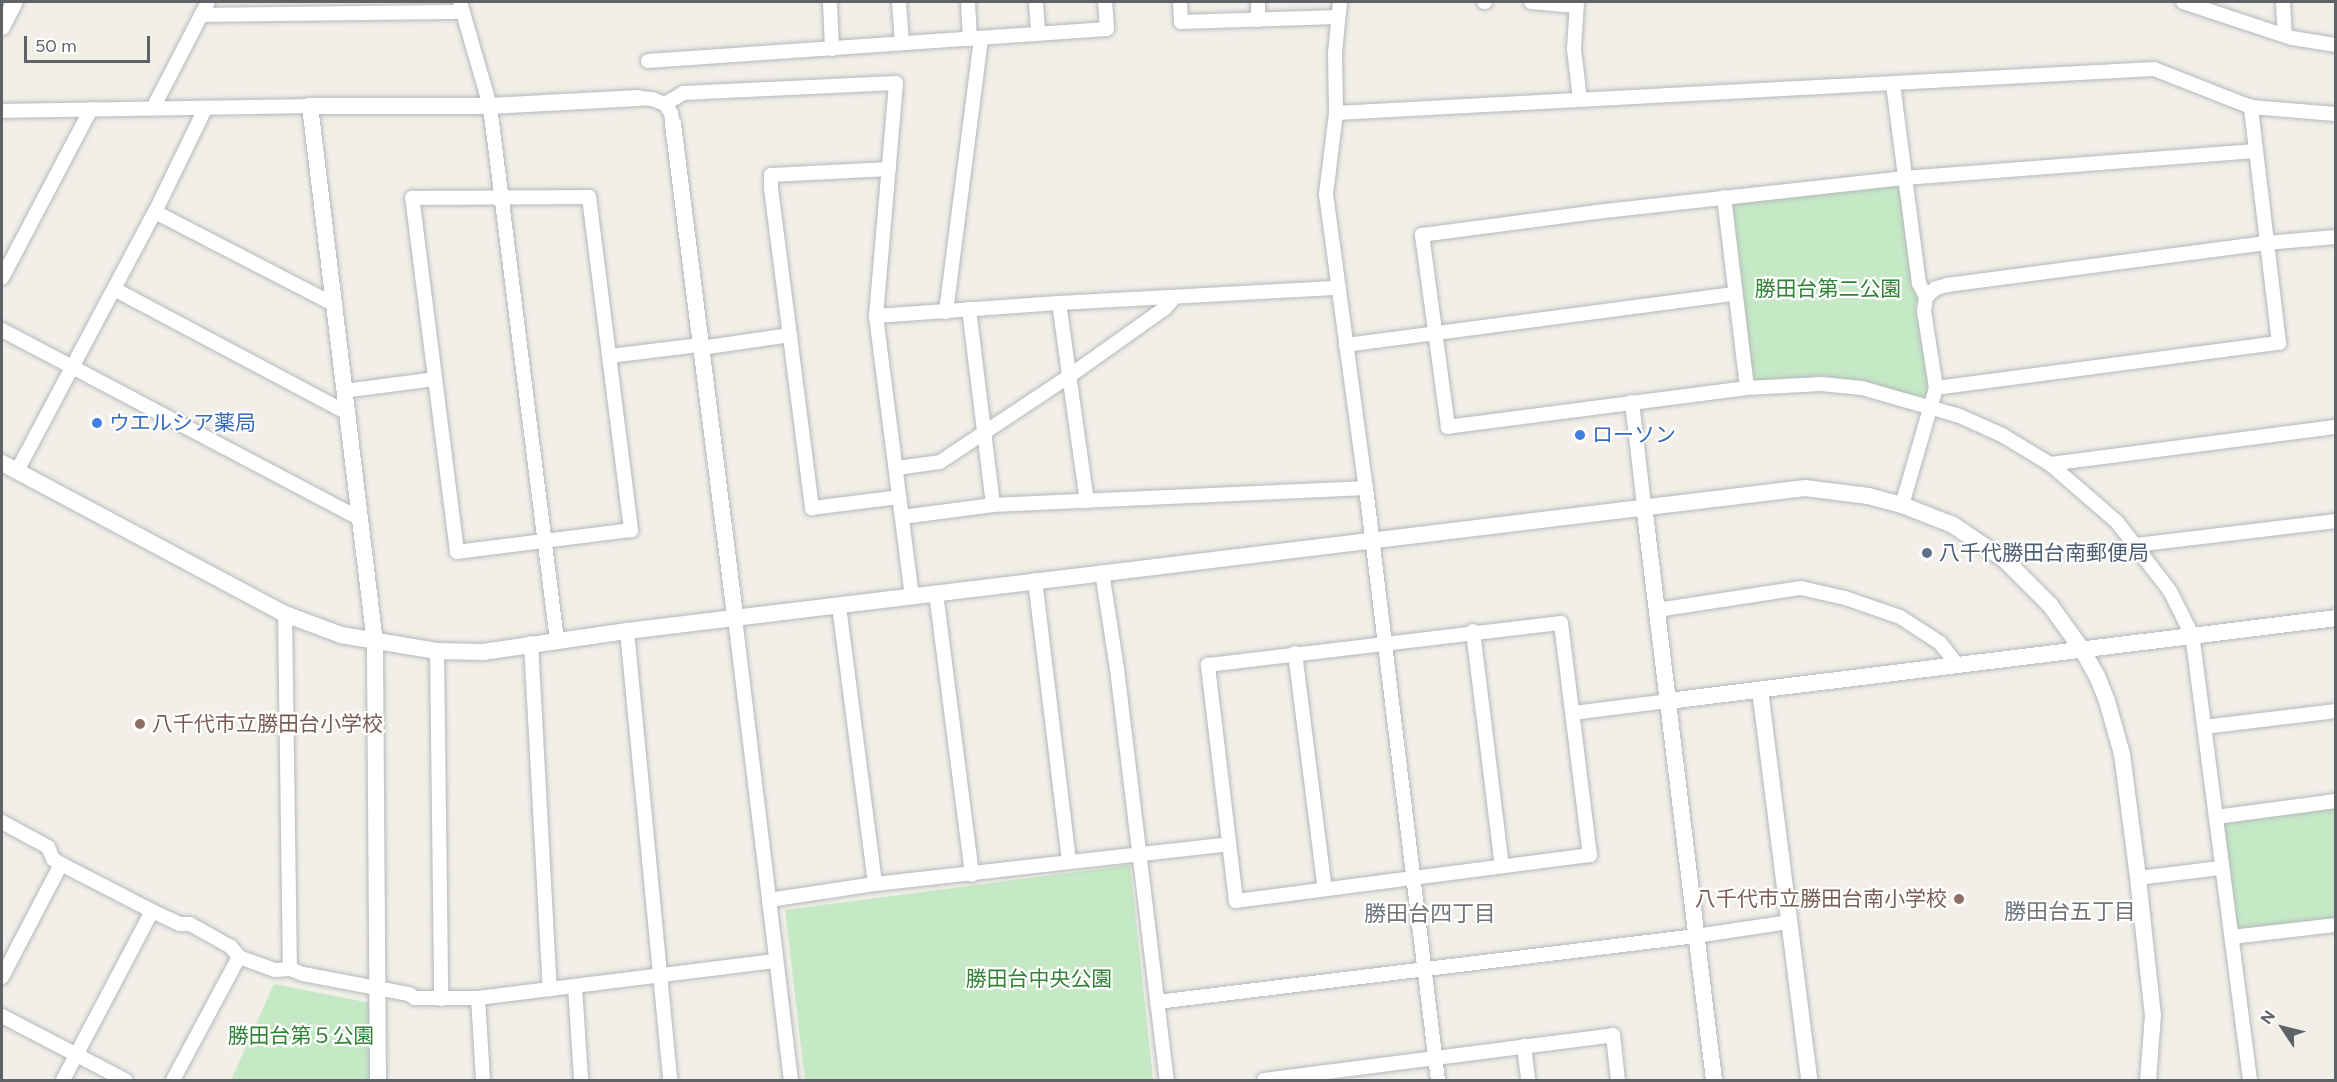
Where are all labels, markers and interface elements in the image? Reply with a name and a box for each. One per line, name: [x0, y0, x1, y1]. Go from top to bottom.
scale bar: [27, 24, 153, 62]
text: 50 m: [35, 35, 77, 57]
park label: 勝田台第二公園: [1755, 276, 1901, 302]
place label: ウエルシア薬局: [109, 410, 256, 436]
marker: ウエルシア薬局: [90, 416, 104, 430]
place label: ローソン: [1592, 422, 1676, 448]
marker: ローソン: [1573, 428, 1587, 442]
place label: 八千代勝田台南郵便局: [1939, 540, 2149, 566]
marker: 八千代勝田台南郵便局: [1920, 546, 1934, 560]
place label: 八千代市立勝田台小学校: [152, 711, 383, 737]
marker: 八千代市立勝田台小学校: [133, 717, 147, 731]
place label: 八千代市立勝田台南小学校: [1695, 886, 1947, 912]
marker: 八千代市立勝田台南小学校: [1952, 892, 1966, 906]
district label: 勝田台五丁目: [2004, 899, 2136, 925]
district label: 勝田台四丁目: [1364, 901, 1496, 927]
park label: 勝田台中央公園: [966, 966, 1112, 992]
north arrow: [2253, 998, 2313, 1058]
text: N: [2257, 1007, 2279, 1028]
park label: 勝田台第５公園: [228, 1023, 374, 1049]

